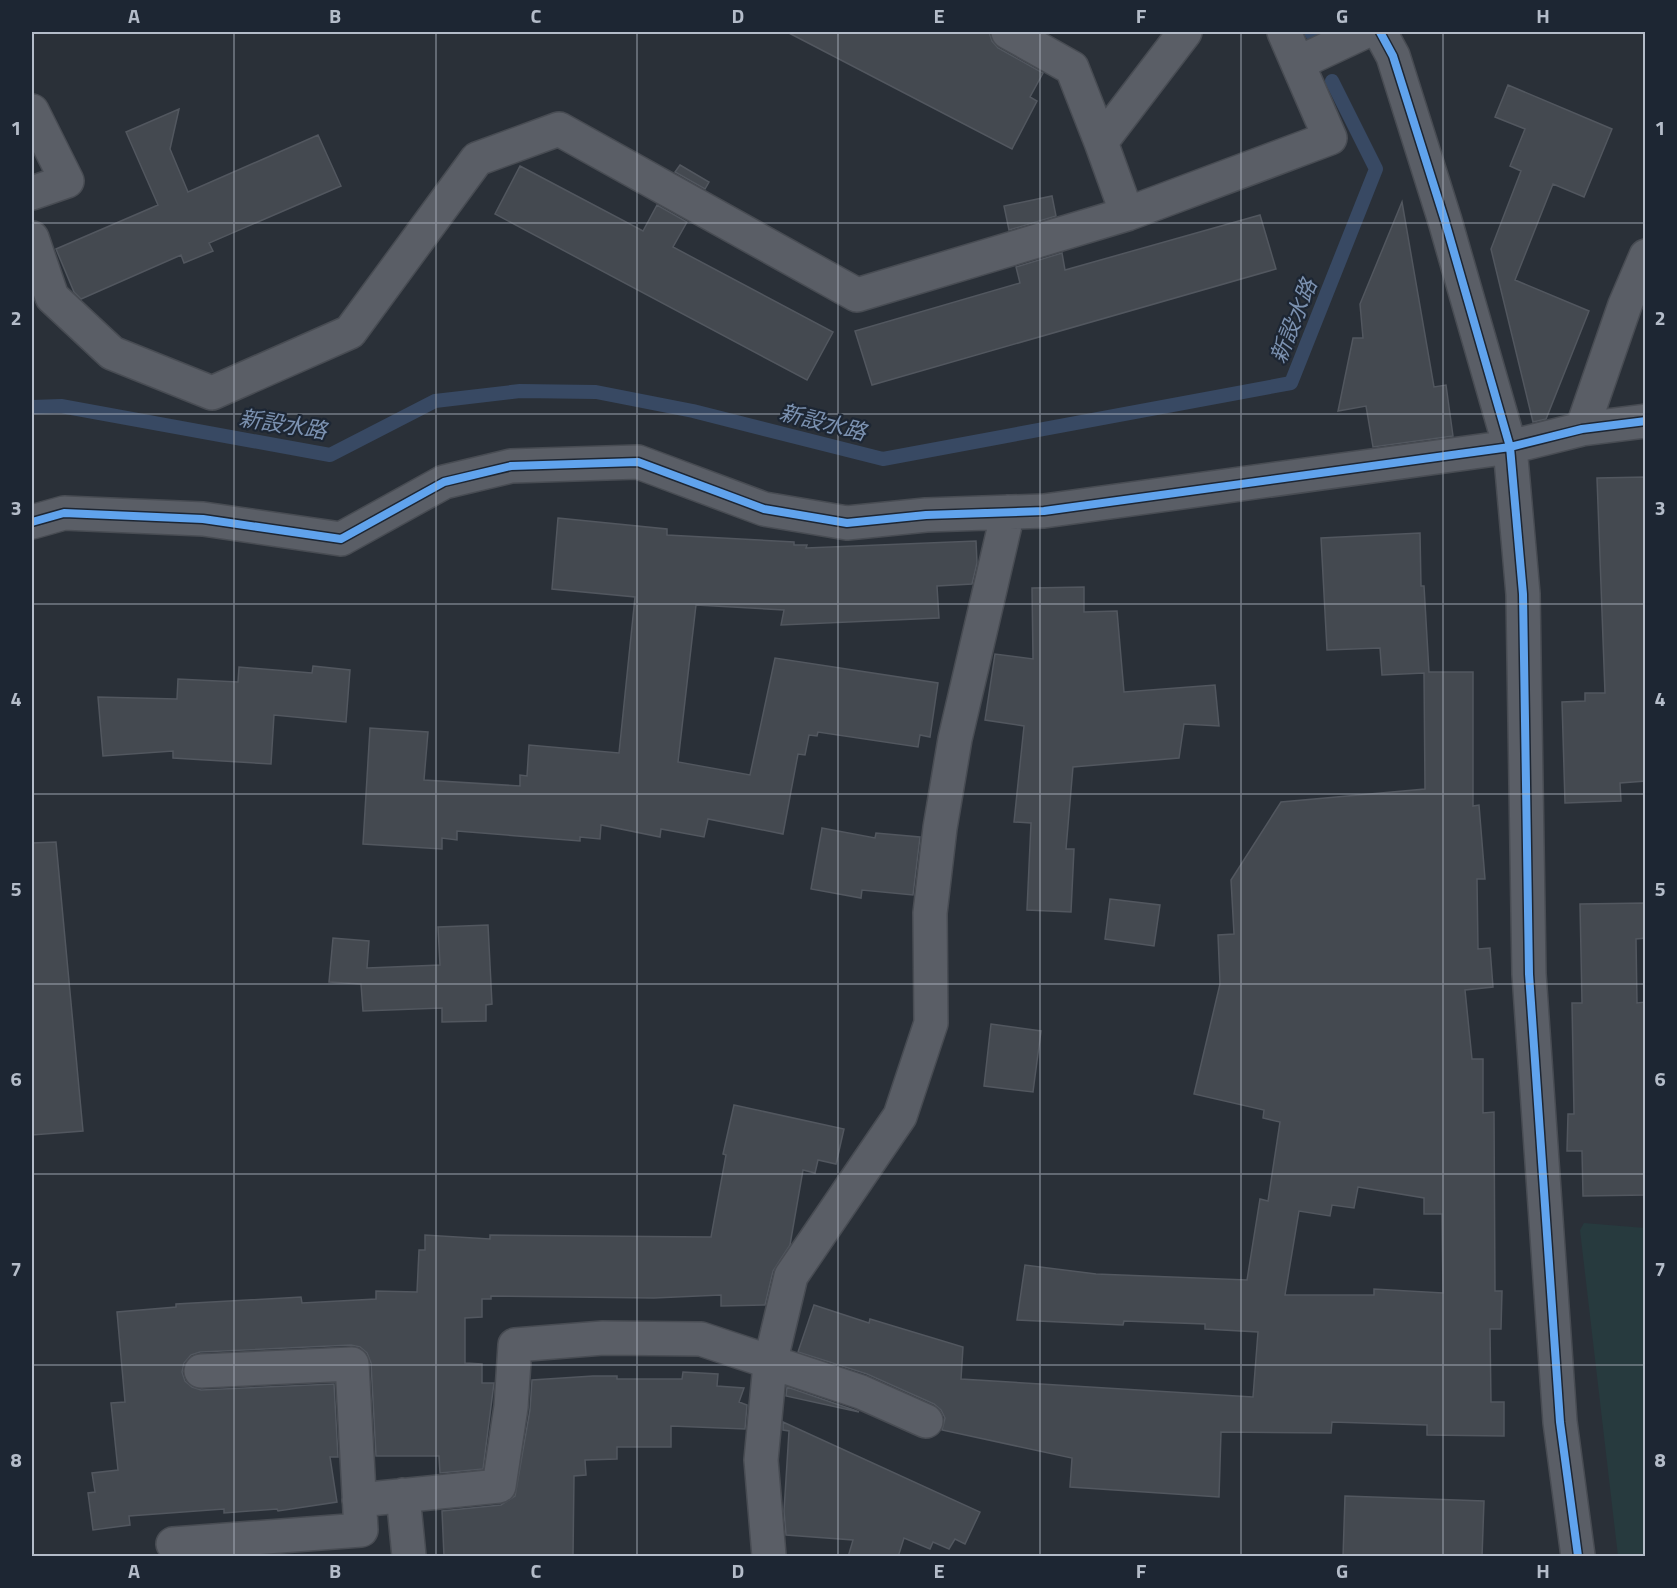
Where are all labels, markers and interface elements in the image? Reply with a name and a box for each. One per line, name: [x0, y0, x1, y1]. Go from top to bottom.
text: A: [128, 0, 140, 31]
text: B: [329, 0, 341, 31]
text: C: [531, 0, 542, 31]
text: D: [732, 0, 744, 31]
text: E: [933, 0, 945, 31]
text: F: [1136, 0, 1147, 31]
text: G: [1336, 0, 1348, 31]
text: H: [1536, 0, 1550, 31]
text: 1: [10, 112, 22, 143]
text: 1: [1654, 112, 1666, 143]
water label: 新設水路: [1261, 272, 1326, 368]
text: 2: [10, 302, 22, 333]
text: 2: [1654, 302, 1666, 333]
water label: 新設水路: [776, 395, 872, 450]
water label: 新設水路: [237, 400, 331, 448]
text: 3: [10, 492, 22, 523]
text: 3: [1654, 492, 1666, 523]
text: 4: [10, 683, 22, 714]
text: 4: [1654, 683, 1666, 714]
text: 5: [10, 873, 22, 904]
text: 5: [1654, 873, 1666, 904]
text: 6: [10, 1063, 22, 1094]
text: 6: [1654, 1063, 1666, 1094]
text: 7: [10, 1253, 22, 1284]
text: 7: [1654, 1253, 1666, 1284]
text: 8: [10, 1444, 22, 1475]
text: 8: [1654, 1444, 1666, 1475]
text: A: [128, 1555, 140, 1586]
text: B: [329, 1555, 341, 1586]
text: C: [531, 1555, 542, 1586]
text: D: [732, 1555, 744, 1586]
text: E: [933, 1555, 945, 1586]
text: F: [1136, 1555, 1147, 1586]
text: G: [1336, 1555, 1348, 1586]
text: H: [1536, 1555, 1550, 1586]

